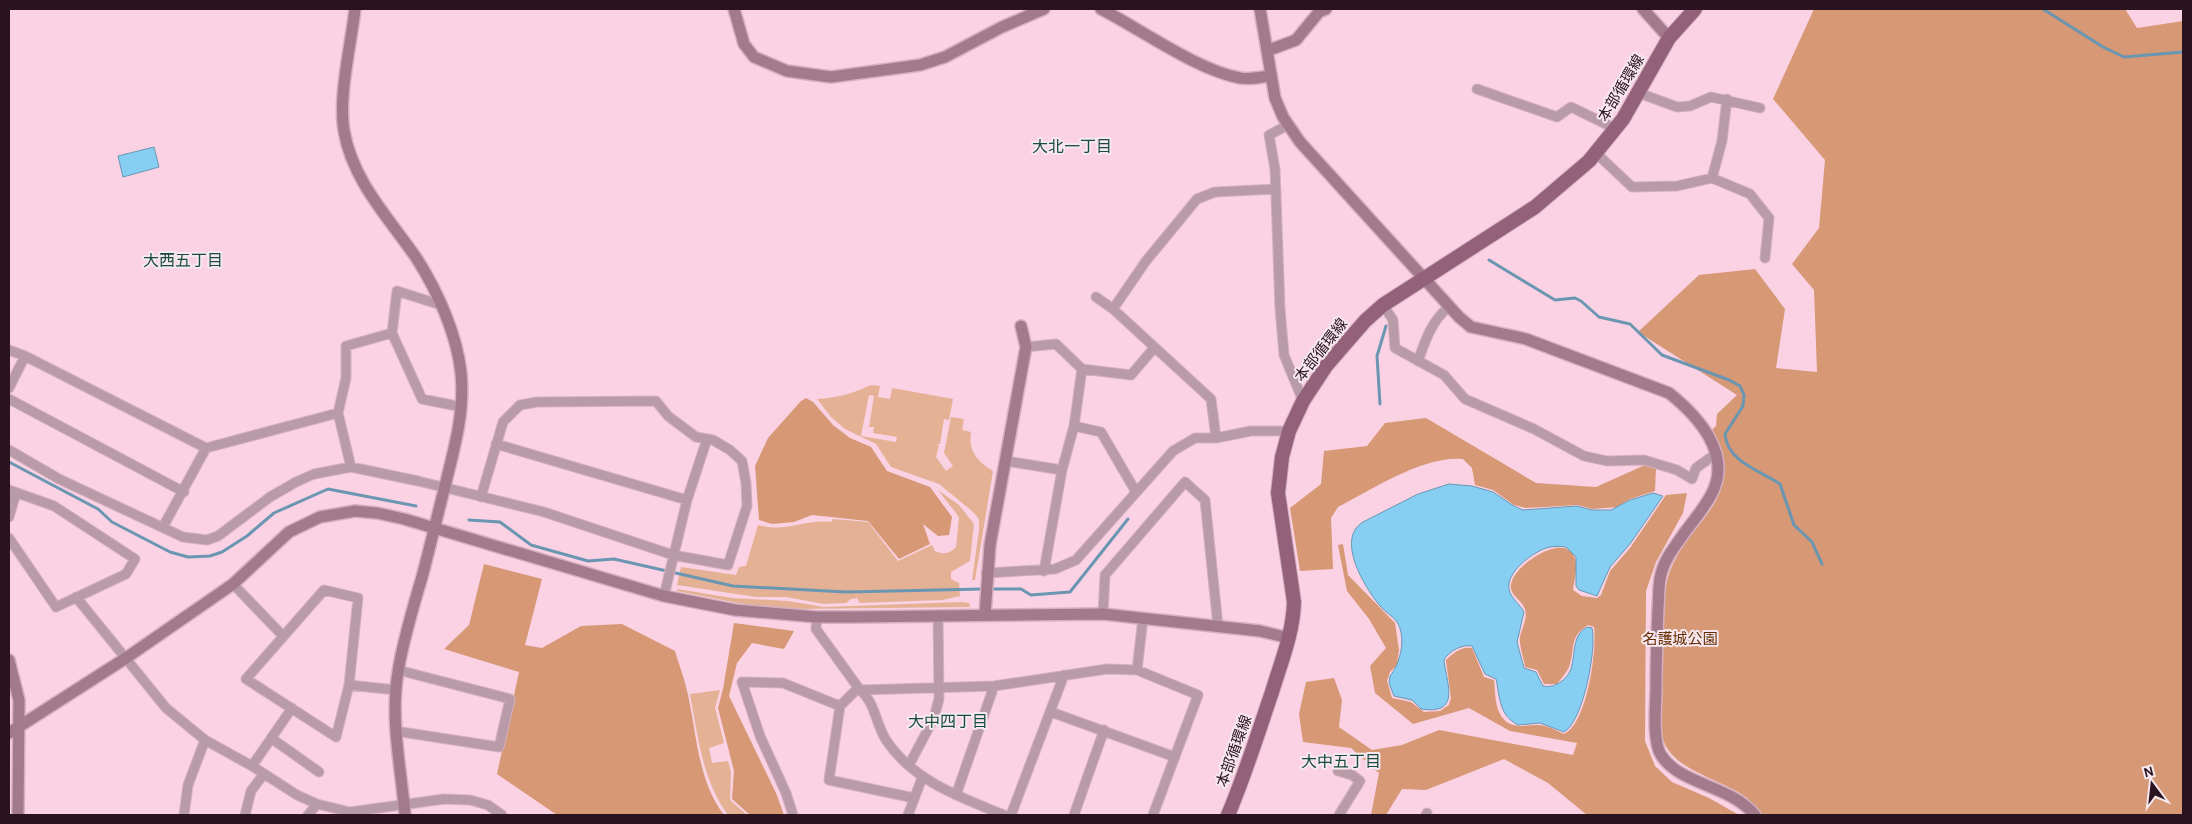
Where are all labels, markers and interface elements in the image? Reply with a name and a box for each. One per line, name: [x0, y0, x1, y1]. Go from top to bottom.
street label: 本部循環線: [1594, 51, 1648, 125]
district label: 大北一丁目: [1032, 137, 1112, 156]
district label: 大西五丁目: [143, 251, 223, 270]
street label: 本部循環線: [1291, 315, 1351, 385]
park label: 名護城公園: [1642, 630, 1718, 648]
district label: 大中四丁目: [908, 712, 988, 731]
street label: 本部循環線: [1213, 713, 1255, 789]
district label: 大中五丁目: [1301, 752, 1381, 771]
north arrow: [2127, 759, 2177, 809]
text: N: [2142, 762, 2156, 781]

